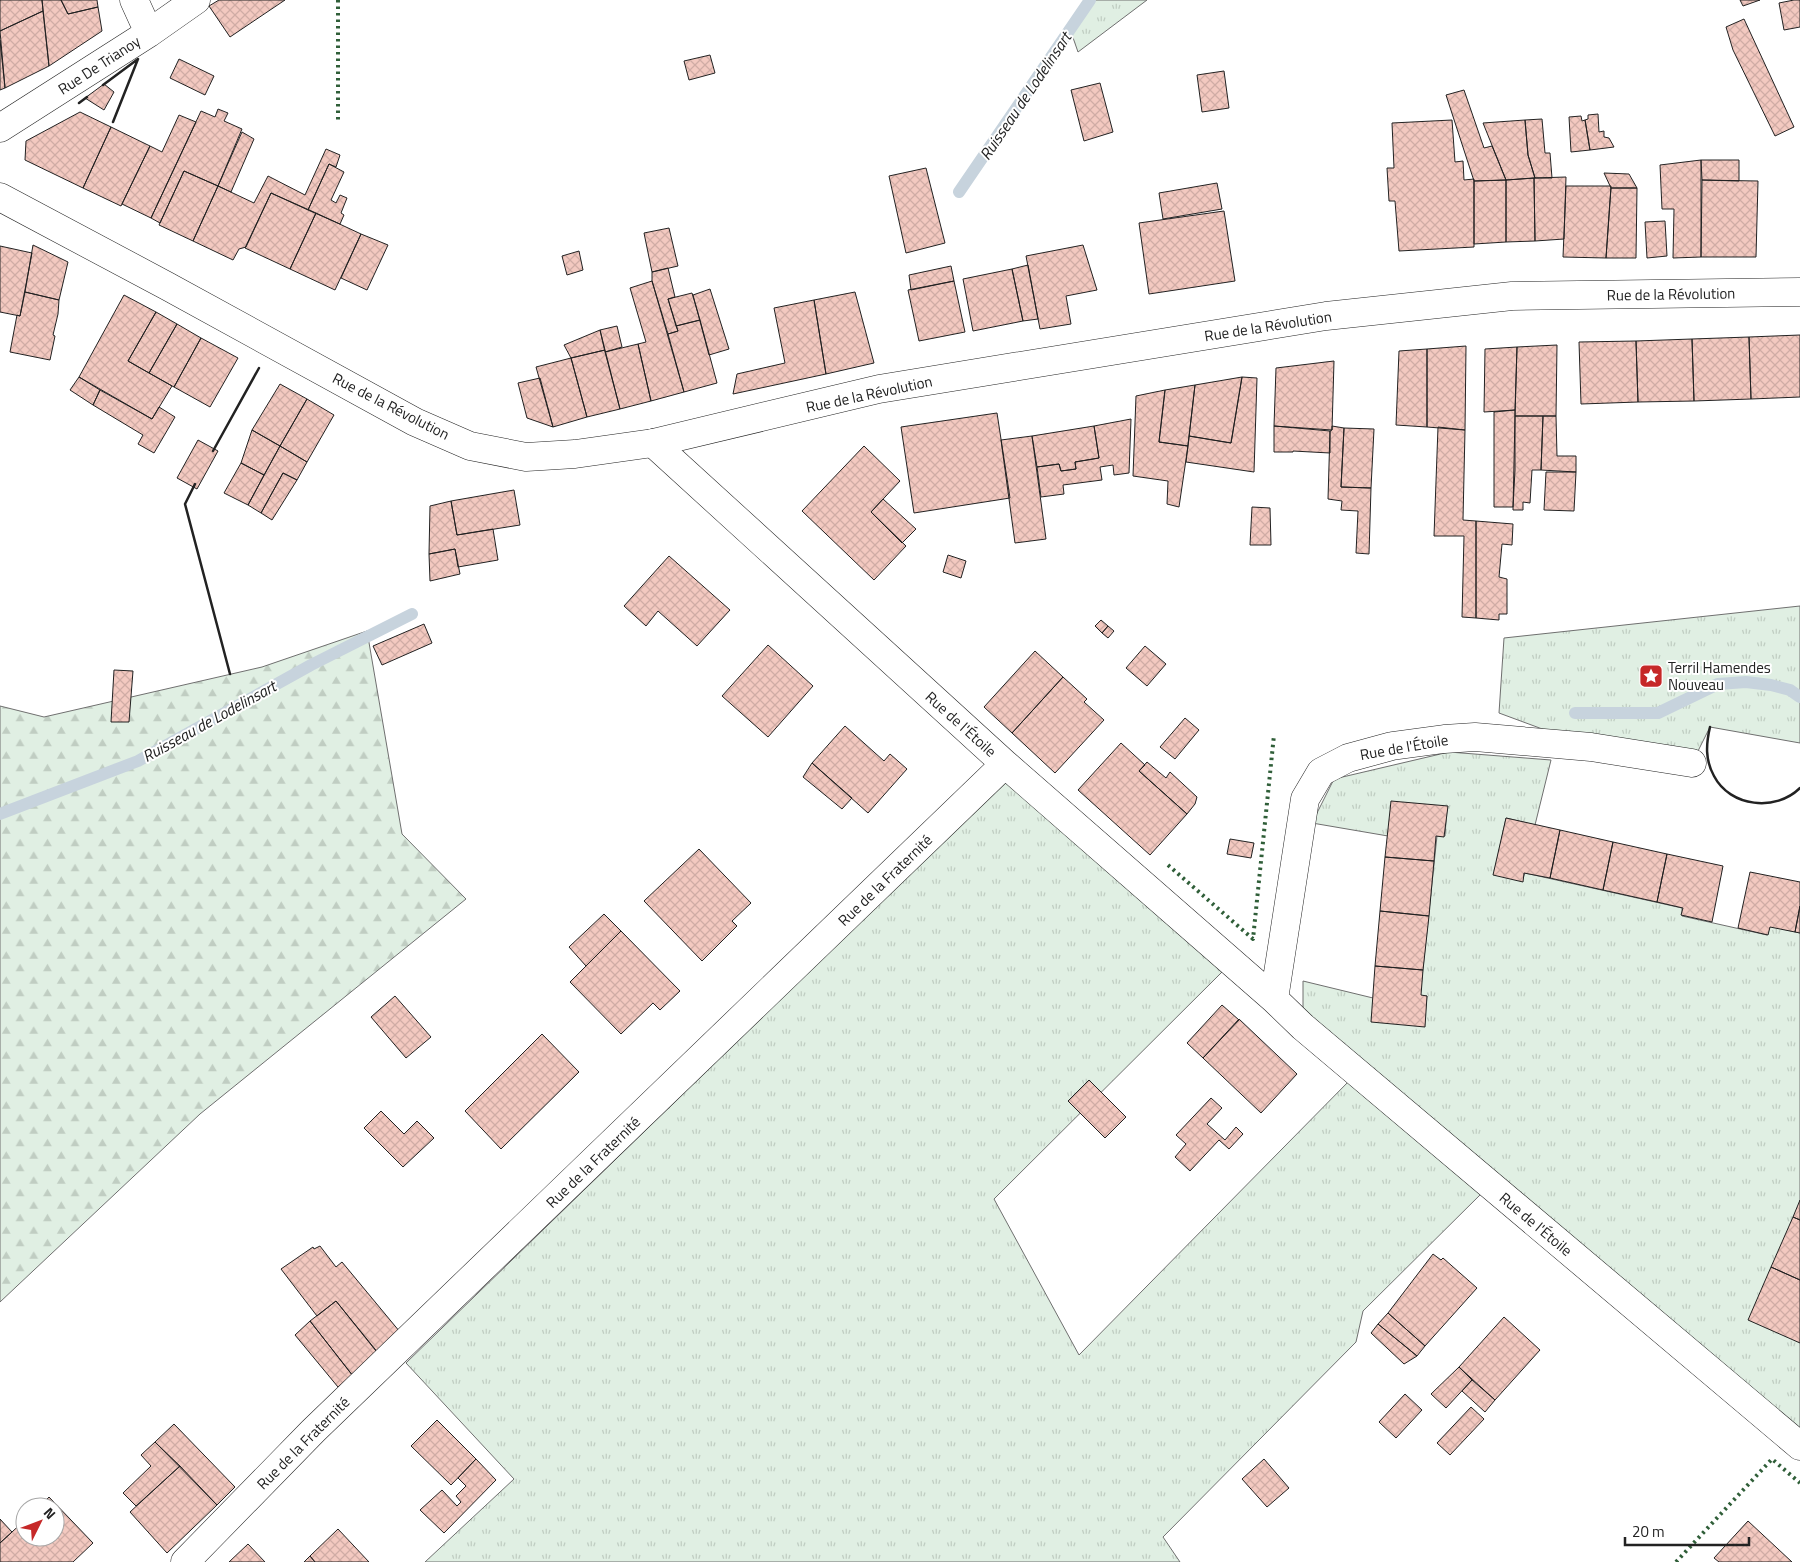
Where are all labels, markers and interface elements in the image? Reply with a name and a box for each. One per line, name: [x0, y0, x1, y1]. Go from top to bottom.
water label: Ruisseau de Lodelinsart: [973, 26, 1078, 165]
street label: Rue De Trianoy: [53, 30, 145, 100]
street label: Rue de la Révolution: [1606, 281, 1736, 307]
street label: Rue de la Révolution: [1203, 305, 1333, 347]
street label: Rue de la Révolution: [328, 367, 454, 445]
street label: Rue de la Révolution: [804, 369, 934, 419]
place label: Terril Hamendes Nouveau: [1668, 656, 1771, 696]
place icon: Terril Hamendes Nouveau: [1638, 663, 1664, 689]
water label: Ruisseau de Lodelinsart: [138, 673, 282, 768]
street label: Rue de l'Étoile: [920, 686, 1002, 762]
street label: Rue de l'Étoile: [1358, 728, 1450, 766]
street label: Rue de la Fraternité: [833, 829, 937, 931]
street label: Rue de la Fraternité: [541, 1111, 645, 1213]
street label: Rue de l'Étoile: [1494, 1187, 1578, 1261]
street label: Rue de la Fraternité: [251, 1391, 355, 1495]
north arrow: [15, 1497, 65, 1547]
text: N: [39, 1502, 61, 1524]
scale bar: [1625, 1514, 1749, 1546]
text: 20 m: [1632, 1520, 1665, 1543]

